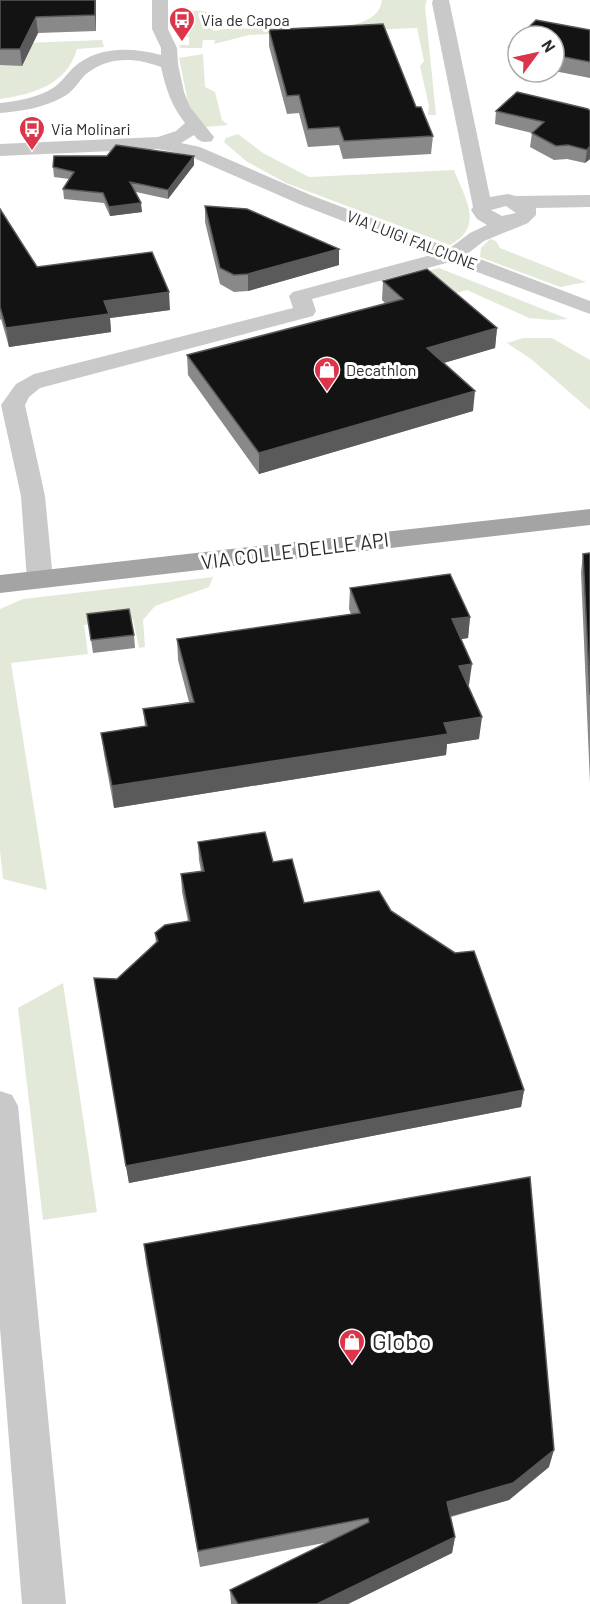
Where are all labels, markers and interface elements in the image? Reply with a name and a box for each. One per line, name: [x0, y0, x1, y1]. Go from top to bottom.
bus stop icon: Via de Capoa: [167, 5, 197, 43]
place label: Via de Capoa: [201, 10, 290, 29]
north arrow: [506, 24, 566, 84]
text: N: [538, 36, 560, 55]
bus stop icon: Via Molinari: [17, 114, 47, 152]
place label: Via Molinari: [51, 119, 131, 138]
street label: VIA LUIGI FALCIONE: [344, 206, 480, 273]
shop icon: Decathlon: [312, 355, 342, 393]
place label: Decathlon: [346, 360, 416, 379]
street label: VIA COLLE DELLE API: [200, 527, 390, 573]
place label: Globo: [372, 1326, 431, 1355]
shop icon: Globo: [337, 1327, 367, 1365]

